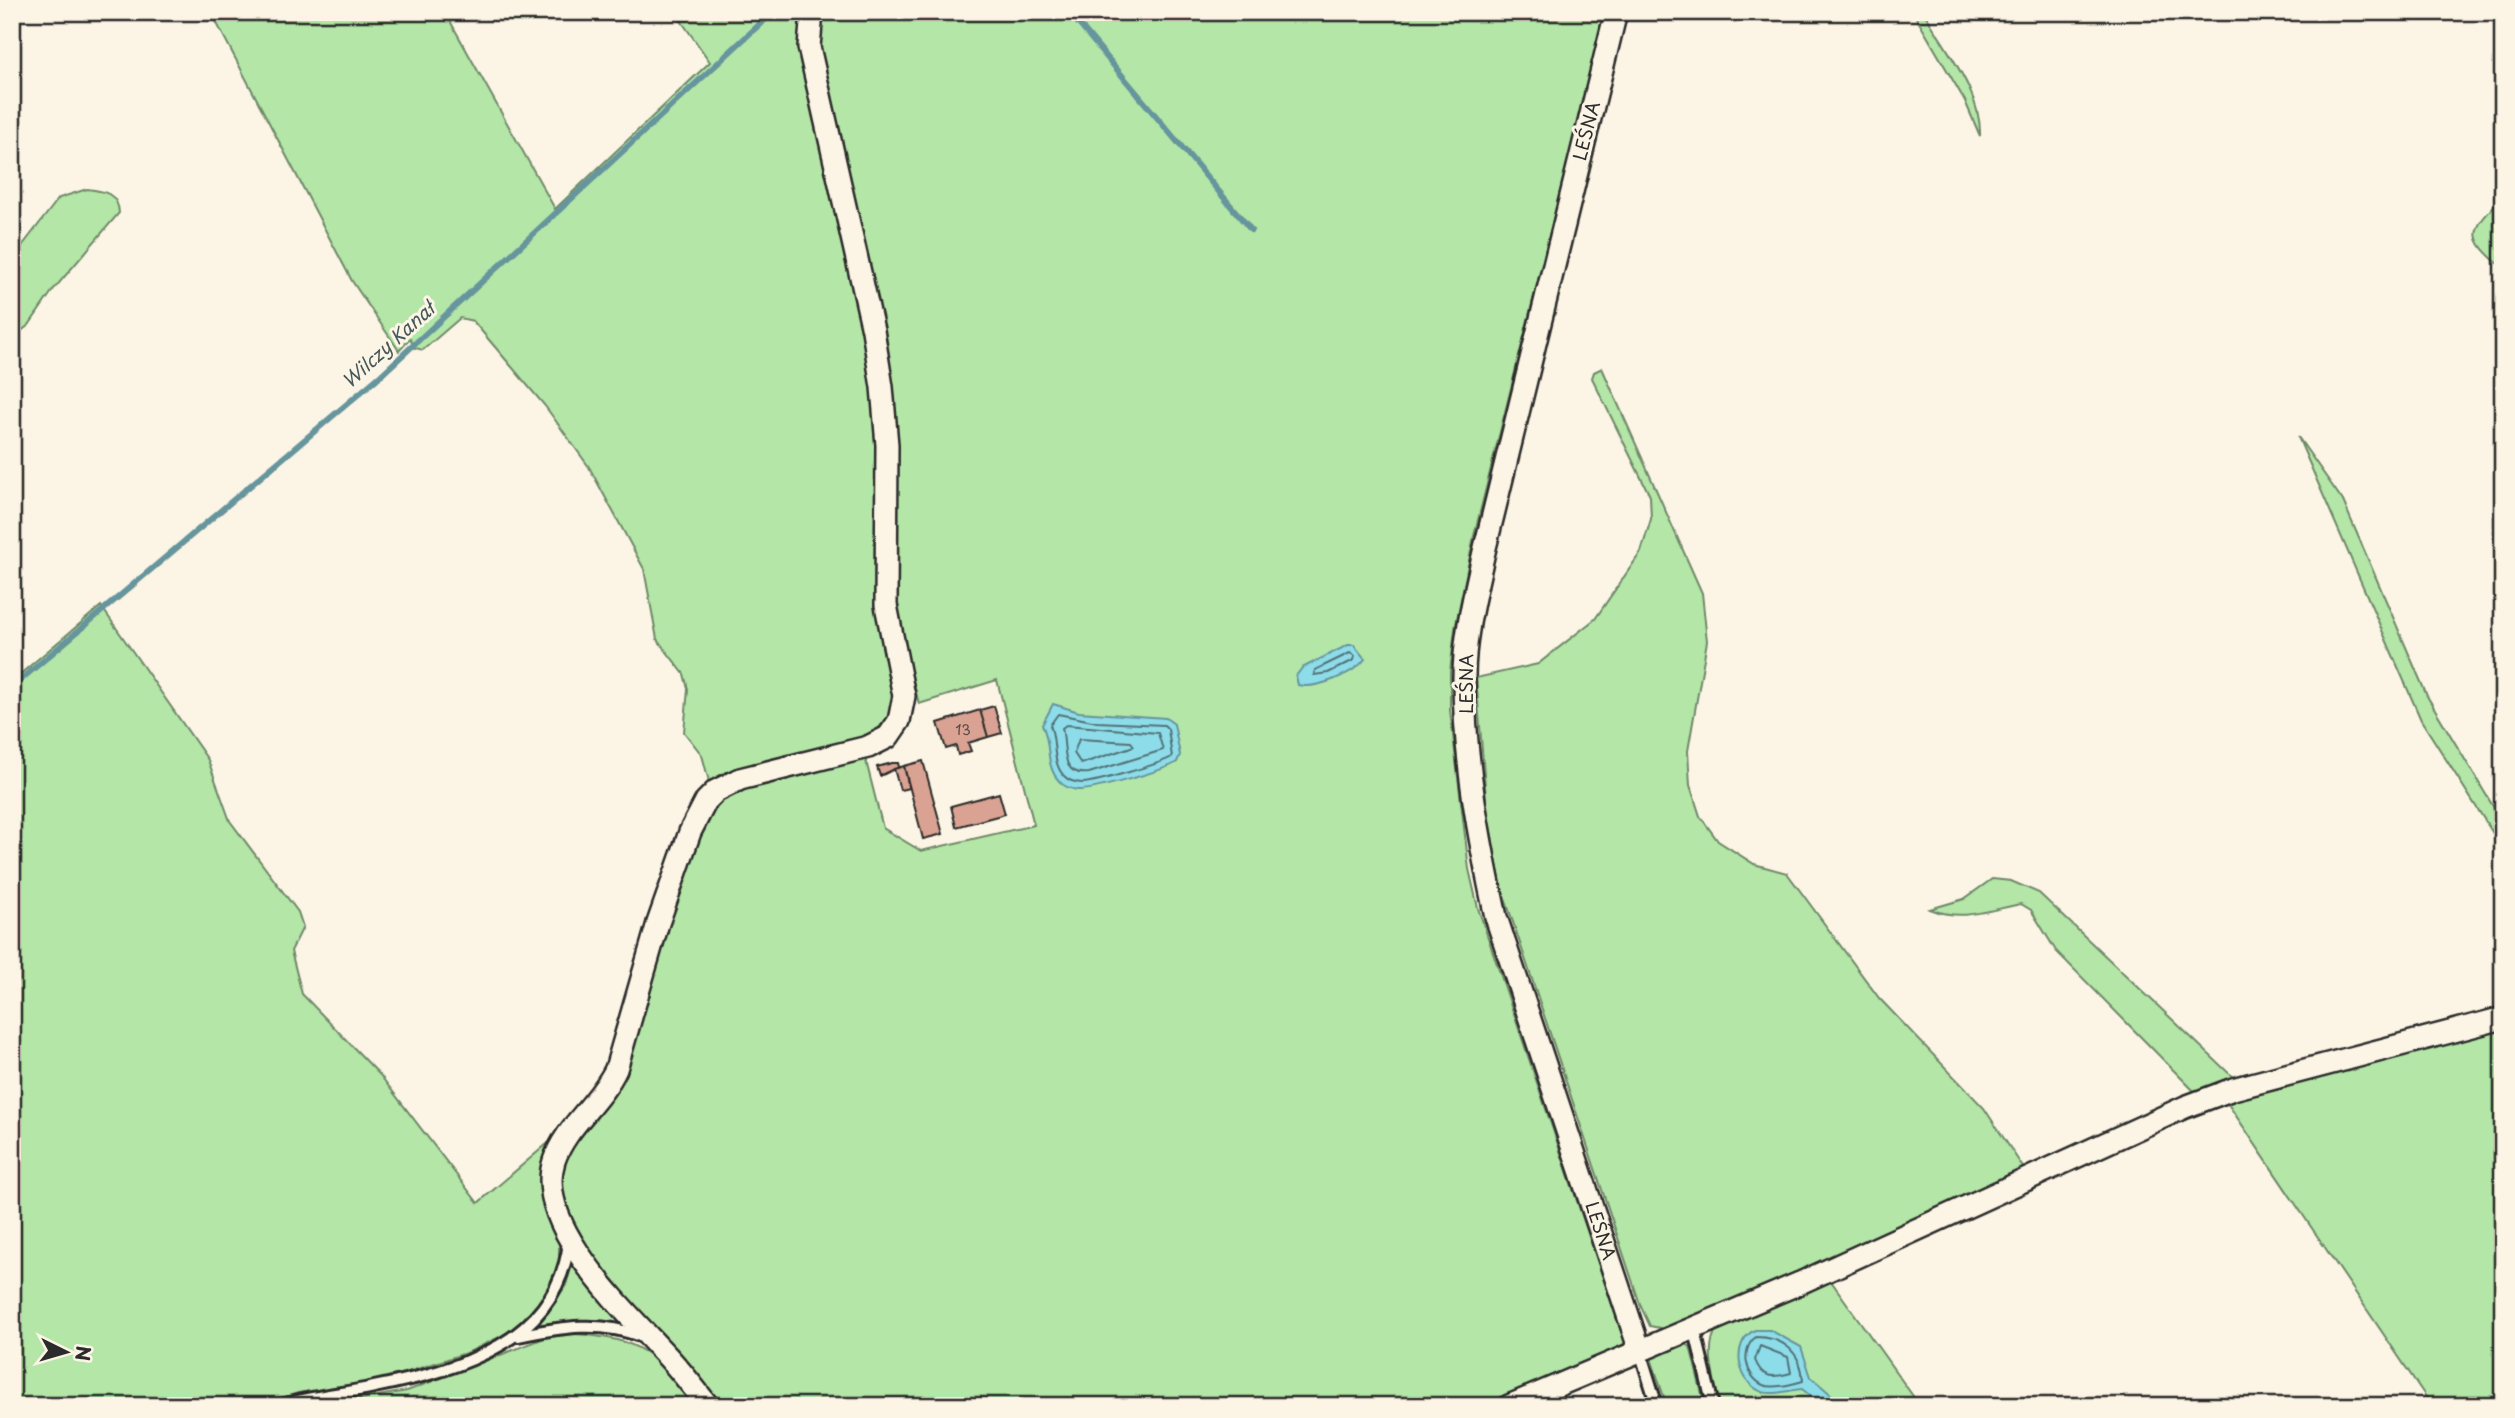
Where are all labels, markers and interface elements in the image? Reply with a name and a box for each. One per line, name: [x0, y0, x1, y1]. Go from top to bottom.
street label: LEŚNA: [1565, 98, 1606, 163]
water label: Wilczy Kanał: [335, 293, 443, 394]
street label: LEŚNA: [1452, 654, 1479, 714]
house number: 13: [955, 719, 971, 740]
street label: LEŚNA: [1579, 1198, 1624, 1263]
north arrow: [32, 1316, 102, 1386]
text: N: [69, 1345, 99, 1362]

